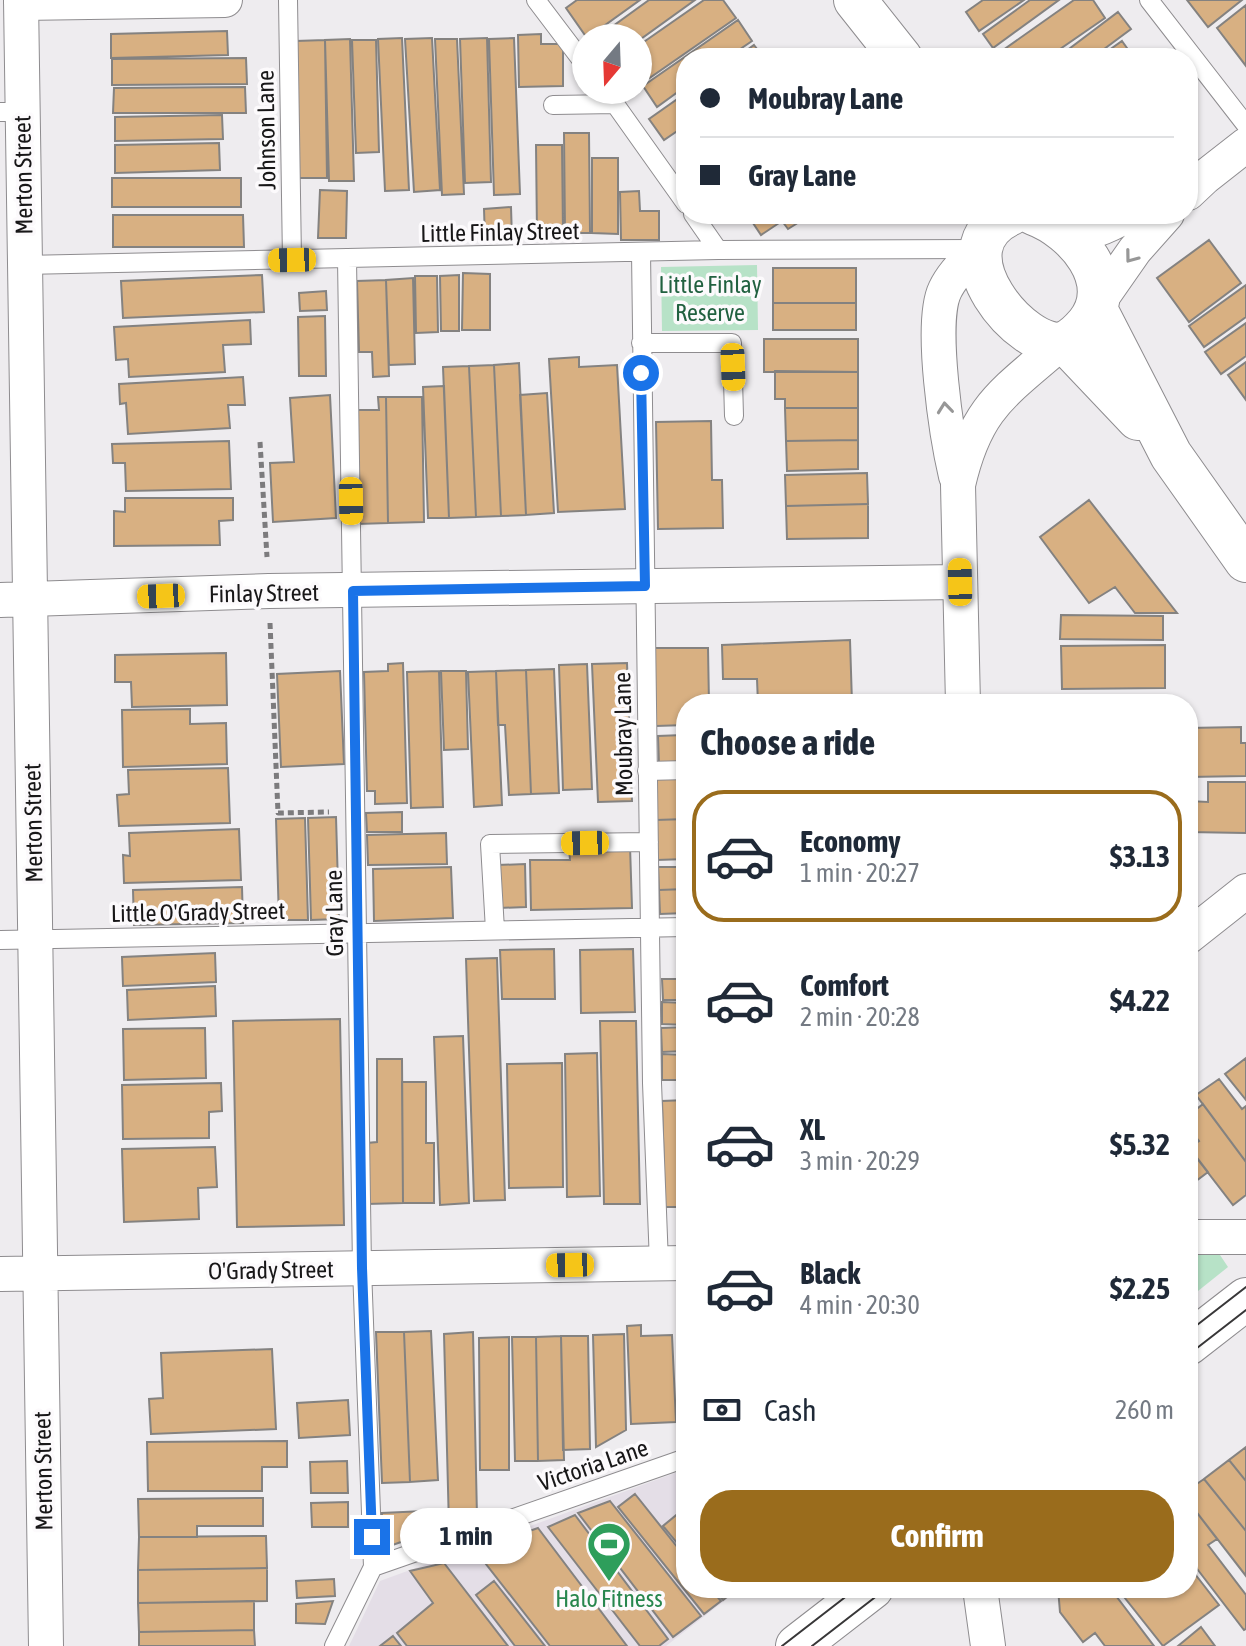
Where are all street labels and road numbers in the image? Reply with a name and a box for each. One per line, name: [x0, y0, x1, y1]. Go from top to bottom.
street label: Johnson Lane: [251, 70, 281, 190]
street label: Merton Street: [8, 115, 38, 235]
street label: Little Finlay Street: [420, 217, 580, 247]
street label: Finlay Street: [209, 579, 319, 607]
street label: Moubray Lane: [608, 672, 638, 796]
street label: Merton Street: [18, 763, 48, 883]
street label: Gray Lane: [320, 869, 348, 957]
street label: Little O'Grady Street: [110, 897, 286, 927]
street label: O'Grady Street: [208, 1255, 334, 1285]
street label: Merton Street: [28, 1411, 58, 1531]
street label: Victoria Lane: [535, 1434, 651, 1496]

